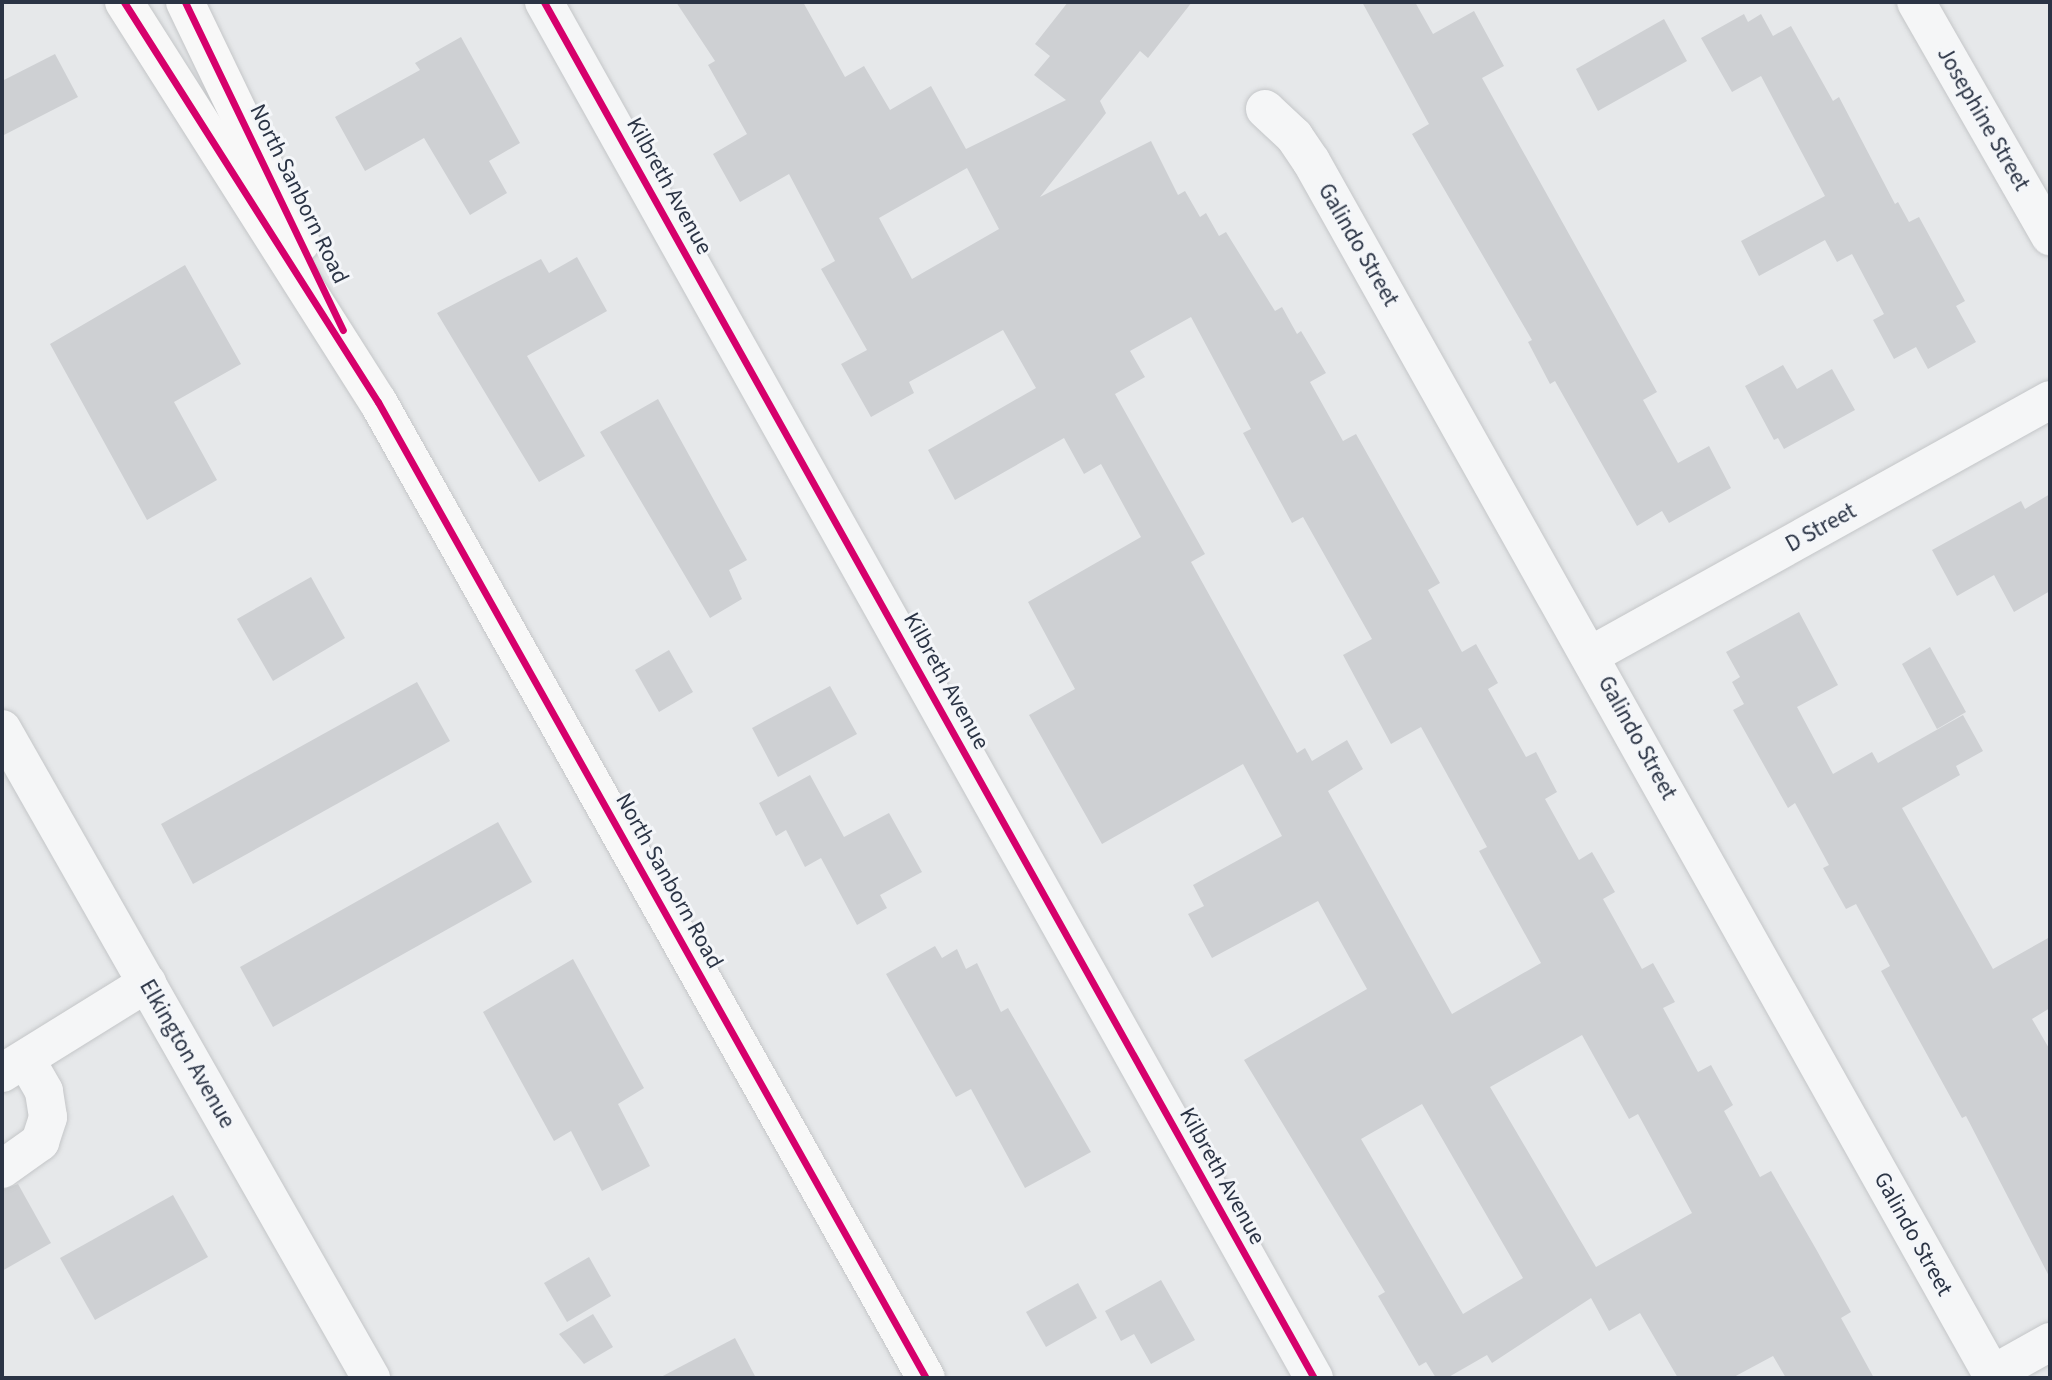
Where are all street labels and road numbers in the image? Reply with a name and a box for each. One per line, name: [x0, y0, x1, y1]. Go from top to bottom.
street label: Josephine Street: [1931, 42, 2035, 196]
street label: North Sanborn Road: [244, 100, 354, 288]
street label: Kilbreth Avenue: [620, 113, 718, 259]
street label: Galindo Street: [1312, 179, 1404, 311]
street label: D Street: [1781, 497, 1861, 559]
street label: Kilbreth Avenue: [897, 608, 995, 754]
street label: Galindo Street: [1592, 671, 1682, 805]
street label: North Sanborn Road: [609, 788, 729, 974]
street label: Elkington Avenue: [133, 975, 241, 1133]
street label: Kilbreth Avenue: [1173, 1103, 1271, 1249]
street label: Galindo Street: [1868, 1167, 1958, 1301]

